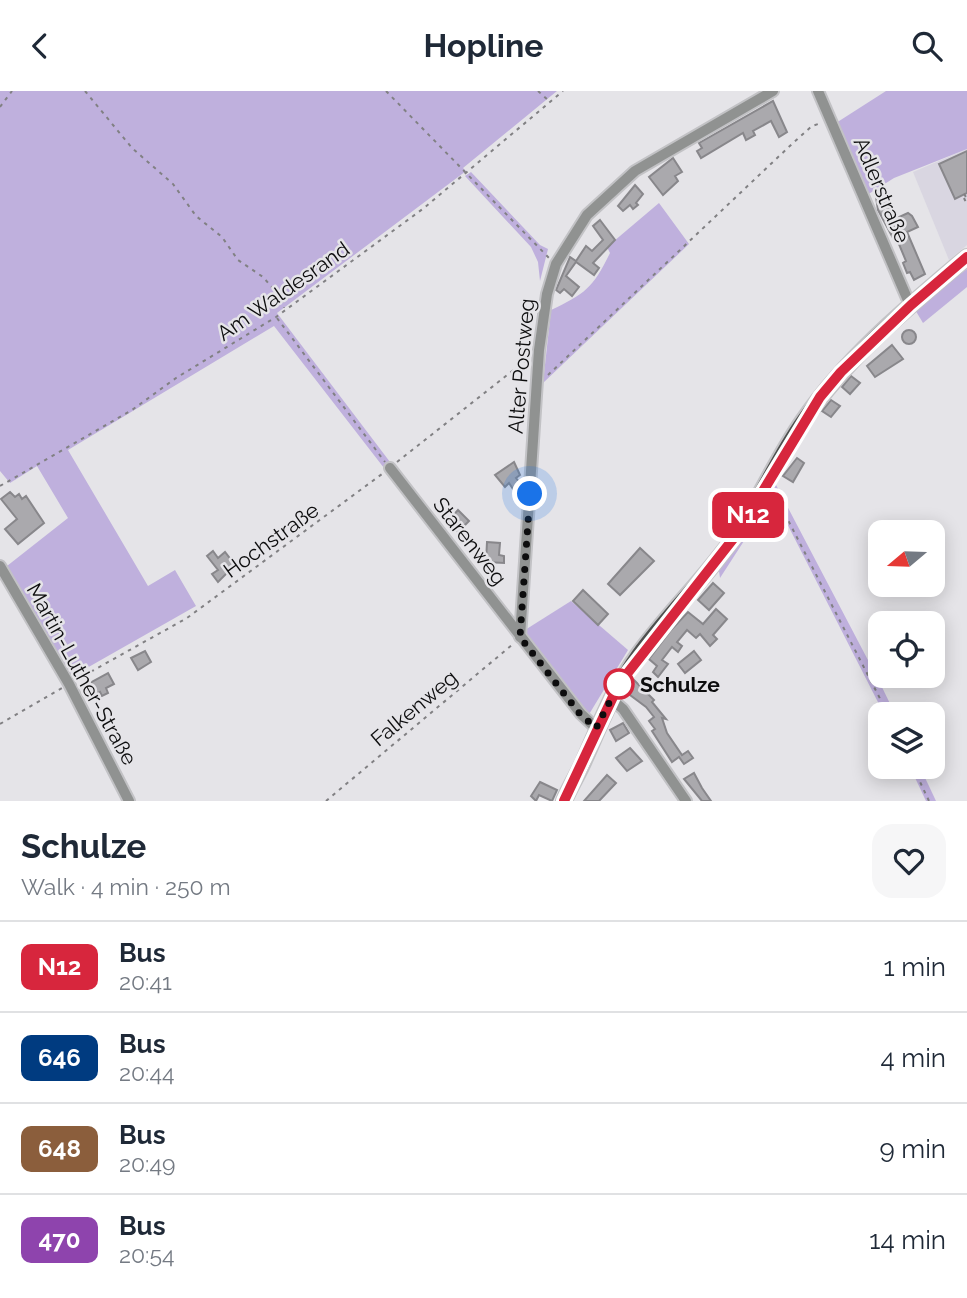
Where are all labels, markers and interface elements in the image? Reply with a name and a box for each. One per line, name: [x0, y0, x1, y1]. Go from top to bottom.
icon: back: [21, 27, 59, 65]
text: Hopline: [423, 27, 544, 64]
icon: search: [908, 27, 946, 65]
street label: Adlerstraße: [849, 133, 915, 247]
street label: Am Waldesrand: [212, 236, 354, 346]
street label: Alter Postweg: [503, 297, 539, 435]
your location: [512, 476, 547, 511]
street label: Starenweg: [428, 492, 512, 590]
line badge: N12: [708, 492, 788, 538]
street label: Hochstraße: [219, 497, 323, 583]
text: N12: [726, 500, 770, 529]
north arrow: [868, 520, 945, 597]
map controls: [868, 520, 945, 779]
street label: Martin-Luther-Straße: [22, 579, 142, 769]
button: locate: [868, 611, 945, 688]
street label: Falkenweg: [366, 665, 462, 751]
marker: Schulze: [604, 669, 634, 699]
place label: Schulze: [640, 672, 720, 697]
button: layers: [868, 702, 945, 779]
button: heart: [872, 824, 946, 898]
text: Schulze: [21, 827, 146, 866]
text: Walk · 4 min · 250 m: [21, 873, 231, 900]
text: Bus: [119, 938, 166, 968]
text: N12: [38, 952, 81, 981]
text: 1 min: [884, 952, 946, 982]
text: 20:41: [119, 968, 172, 995]
text: Bus: [119, 1029, 166, 1059]
text: 646: [38, 1043, 81, 1072]
text: 4 min: [880, 1043, 946, 1073]
text: 20:44: [119, 1059, 175, 1086]
text: Bus: [119, 1120, 166, 1150]
text: 648: [38, 1134, 81, 1163]
text: 9 min: [879, 1134, 946, 1164]
text: 20:49: [119, 1150, 175, 1177]
text: Bus: [119, 1211, 166, 1241]
text: 470: [39, 1225, 80, 1254]
text: 14 min: [869, 1225, 946, 1255]
text: 20:54: [119, 1241, 174, 1268]

